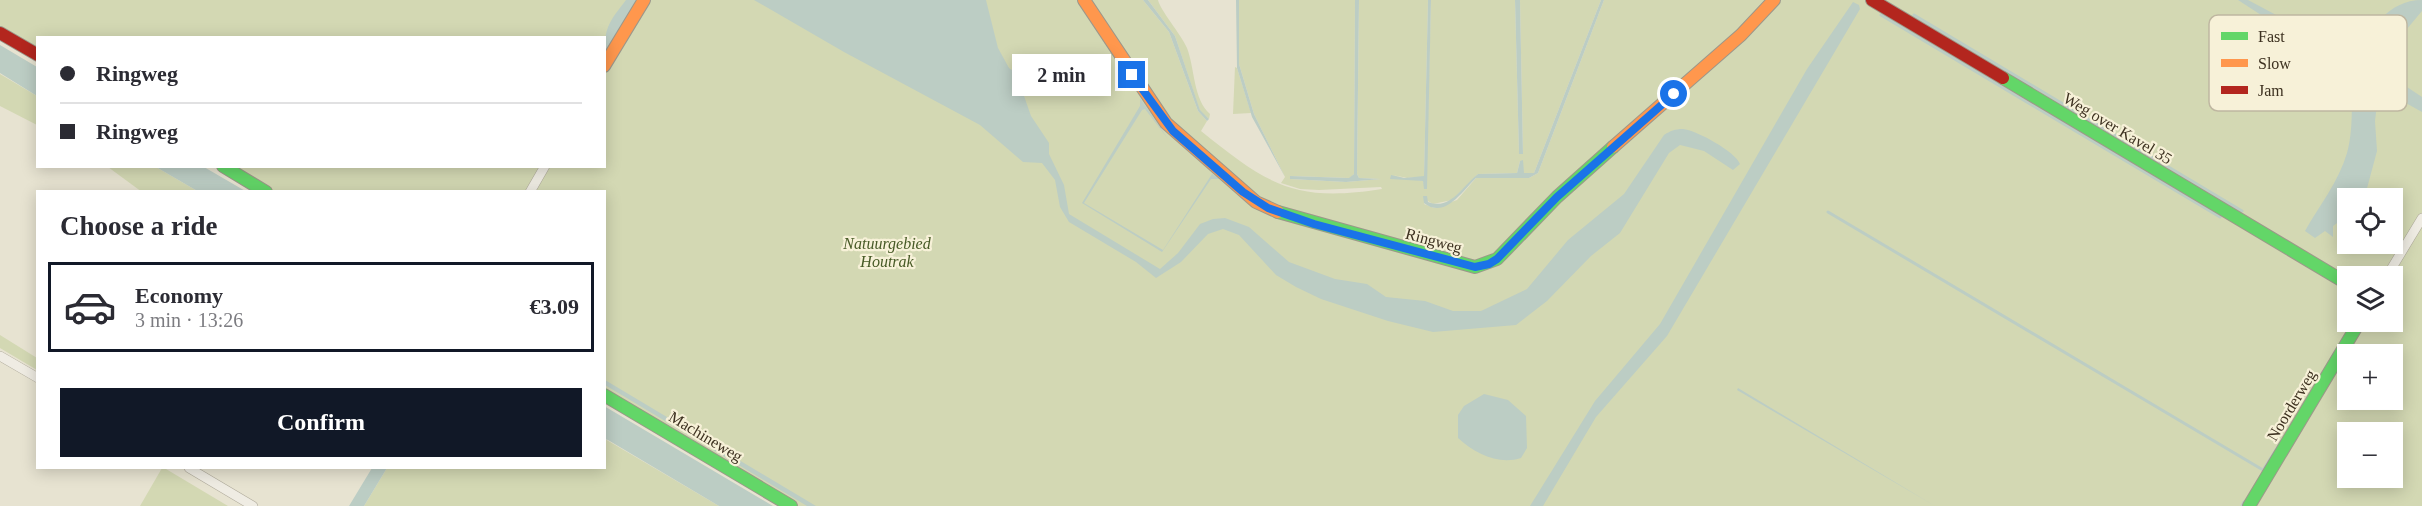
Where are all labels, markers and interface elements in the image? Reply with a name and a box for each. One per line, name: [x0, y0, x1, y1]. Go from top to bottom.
legend: [2209, 15, 2407, 111]
text: Fast: [2258, 28, 2285, 45]
callout: 2 min: [1012, 54, 1111, 96]
text: Slow: [2258, 55, 2291, 72]
text: Ringweg: [96, 61, 178, 86]
route end: [1118, 61, 1145, 88]
text: 2 min: [1037, 64, 1086, 86]
route start: [1660, 80, 1687, 107]
text: Jam: [2258, 82, 2284, 99]
street label: Weg over Kavel 35: [2060, 89, 2175, 168]
text: Ringweg: [96, 119, 178, 144]
map controls: [2337, 188, 2403, 488]
button: locate: [2337, 188, 2403, 254]
text: Choose a ride: [60, 211, 218, 241]
street label: Ringweg: [1404, 225, 1464, 257]
park label: Natuurgebied Houtrak: [842, 235, 932, 270]
button: layers: [2337, 266, 2403, 332]
icon: car: [63, 280, 117, 334]
text: Economy: [135, 283, 223, 308]
text: €3.09: [530, 294, 579, 319]
text: 3 min · 13:26: [135, 309, 243, 331]
button: +: [2337, 344, 2403, 410]
street label: Noorderweg: [2264, 367, 2320, 444]
button: Confirm: [60, 388, 582, 457]
street label: Machineweg: [665, 408, 746, 466]
button: −: [2337, 422, 2403, 488]

